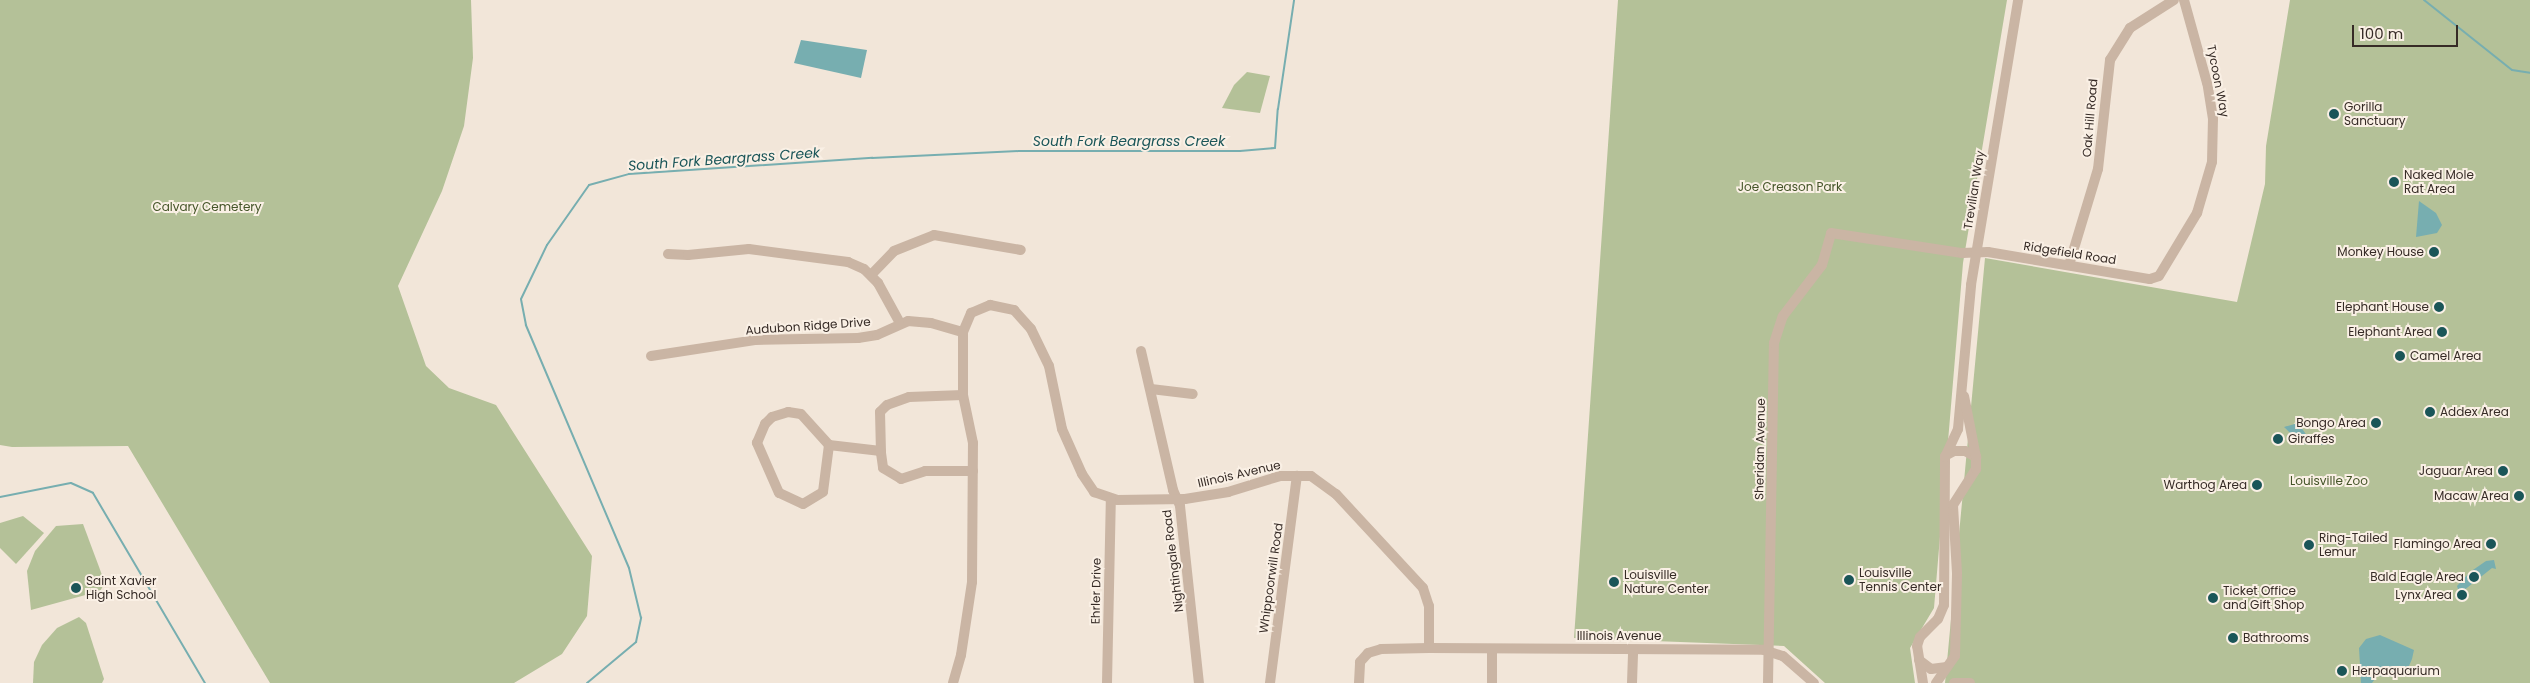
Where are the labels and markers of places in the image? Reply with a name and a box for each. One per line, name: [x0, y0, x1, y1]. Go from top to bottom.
place label: Gorilla Sanctuary: [2344, 100, 2406, 128]
marker: Gorilla Sanctuary: [2328, 108, 2340, 120]
place label: Naked Mole Rat Area: [2404, 168, 2474, 196]
marker: Naked Mole Rat Area: [2388, 176, 2400, 188]
place label: Monkey House: [2337, 245, 2424, 259]
marker: Monkey House: [2428, 246, 2440, 258]
place label: Elephant House: [2336, 300, 2429, 314]
marker: Elephant House: [2433, 301, 2445, 313]
place label: Elephant Area: [2348, 325, 2432, 339]
marker: Elephant Area: [2436, 326, 2448, 338]
place label: Camel Area: [2410, 349, 2481, 363]
marker: Camel Area: [2394, 350, 2406, 362]
place label: Addex Area: [2440, 405, 2509, 419]
marker: Addex Area: [2424, 406, 2436, 418]
place label: Bongo Area: [2296, 416, 2366, 430]
marker: Bongo Area: [2370, 417, 2382, 429]
place label: Giraffes: [2288, 432, 2334, 446]
marker: Giraffes: [2272, 433, 2284, 445]
place label: Jaguar Area: [2419, 464, 2493, 478]
marker: Jaguar Area: [2497, 465, 2509, 477]
place label: Warthog Area: [2164, 478, 2247, 492]
marker: Warthog Area: [2251, 479, 2263, 491]
place label: Macaw Area: [2434, 489, 2509, 503]
marker: Macaw Area: [2513, 490, 2525, 502]
place label: Ring-Tailed Lemur: [2319, 531, 2388, 559]
place label: Flamingo Area: [2394, 537, 2481, 551]
marker: Flamingo Area: [2485, 538, 2497, 550]
marker: Ring-Tailed Lemur: [2303, 539, 2315, 551]
place label: Louisville Tennis Center: [1859, 566, 1941, 594]
place label: Louisville Nature Center: [1624, 568, 1708, 596]
place label: Bald Eagle Area: [2370, 570, 2464, 584]
marker: Bald Eagle Area: [2468, 571, 2480, 583]
place label: Saint Xavier High School: [86, 574, 157, 602]
marker: Louisville Tennis Center: [1843, 574, 1855, 586]
marker: Louisville Nature Center: [1608, 576, 1620, 588]
marker: Saint Xavier High School: [70, 582, 82, 594]
place label: Ticket Office and Gift Shop: [2223, 584, 2304, 612]
place label: Lynx Area: [2395, 588, 2452, 602]
marker: Lynx Area: [2456, 589, 2468, 601]
marker: Ticket Office and Gift Shop: [2207, 592, 2219, 604]
place label: Bathrooms: [2243, 631, 2309, 645]
marker: Bathrooms: [2227, 632, 2239, 644]
place label: Herpaquarium: [2352, 664, 2440, 678]
marker: Herpaquarium: [2336, 665, 2348, 677]

